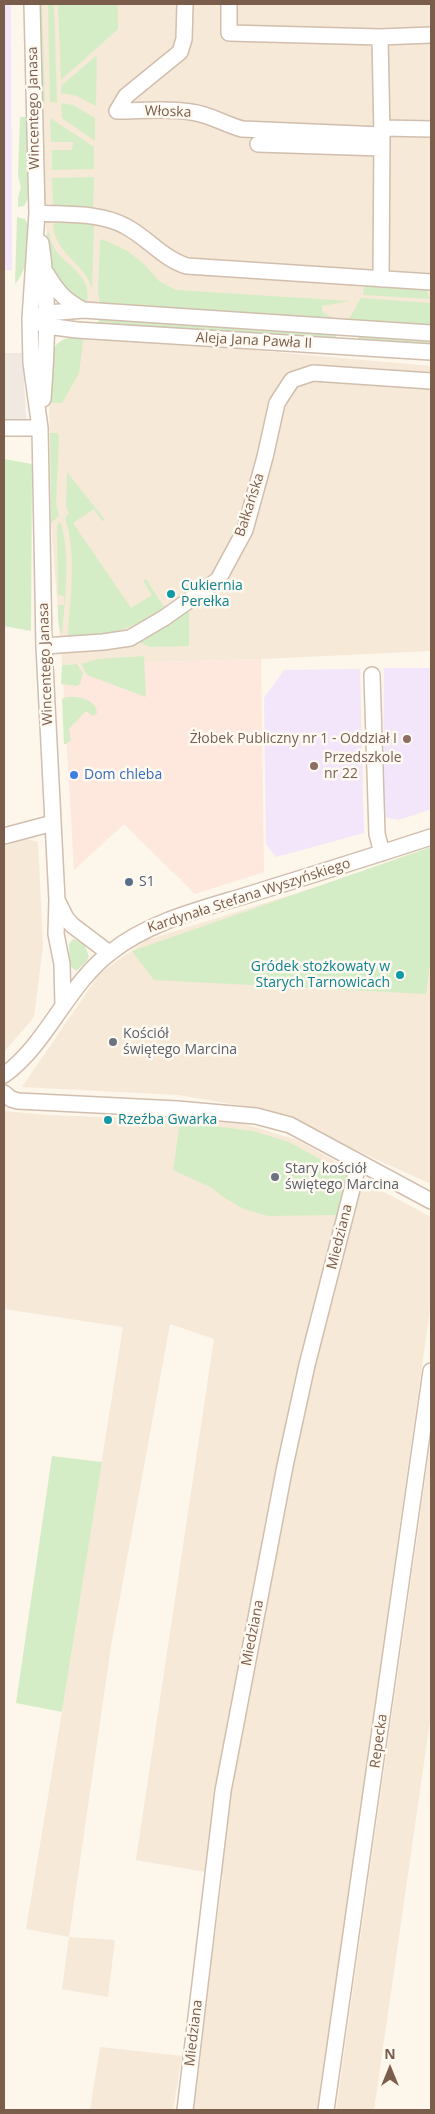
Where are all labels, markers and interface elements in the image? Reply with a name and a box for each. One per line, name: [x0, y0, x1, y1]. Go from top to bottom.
street label: Wincentego Janasa: [25, 46, 43, 170]
street label: Włoska: [144, 103, 192, 121]
street label: Aleja Jana Pawła II: [195, 330, 313, 352]
street label: Bałkańska: [232, 471, 268, 539]
place label: Cukiernia Perełka: [181, 578, 243, 610]
marker: Cukiernia Perełka: [165, 588, 177, 600]
street label: Wincentego Janasa: [35, 602, 57, 726]
place label: Żłobek Publiczny nr 1 - Oddział I: [190, 731, 397, 747]
marker: Żłobek Publiczny nr 1 - Oddział I: [401, 733, 413, 745]
place label: Przedszkole nr 22: [324, 750, 402, 782]
marker: Przedszkole nr 22: [308, 760, 320, 772]
place label: Dom chleba: [84, 767, 162, 783]
marker: Dom chleba: [68, 769, 80, 781]
street label: Kardynała Stefana Wyszyńskiego: [145, 855, 353, 937]
place label: S1: [139, 874, 155, 890]
marker: S1: [123, 876, 135, 888]
place label: Gródek stożkowaty w Starych Tarnowicach: [251, 959, 390, 992]
marker: Gródek stożkowaty w Starych Tarnowicach: [394, 969, 406, 981]
place label: Kościół świętego Marcina: [123, 1026, 237, 1058]
marker: Kościół świętego Marcina: [107, 1036, 119, 1048]
place label: Rzeźba Gwarka: [118, 1112, 217, 1128]
marker: Rzeźba Gwarka: [102, 1114, 114, 1126]
place label: Stary kościół świętego Marcina: [285, 1161, 399, 1194]
marker: Stary kościół świętego Marcina: [269, 1171, 281, 1183]
street label: Miedziana: [324, 1203, 356, 1271]
street label: Miedziana: [238, 1599, 268, 1667]
street label: Repecka: [367, 1713, 391, 1769]
street label: Miedziana: [182, 1999, 206, 2067]
north arrow: [365, 2044, 415, 2094]
text: N: [384, 2044, 396, 2063]

